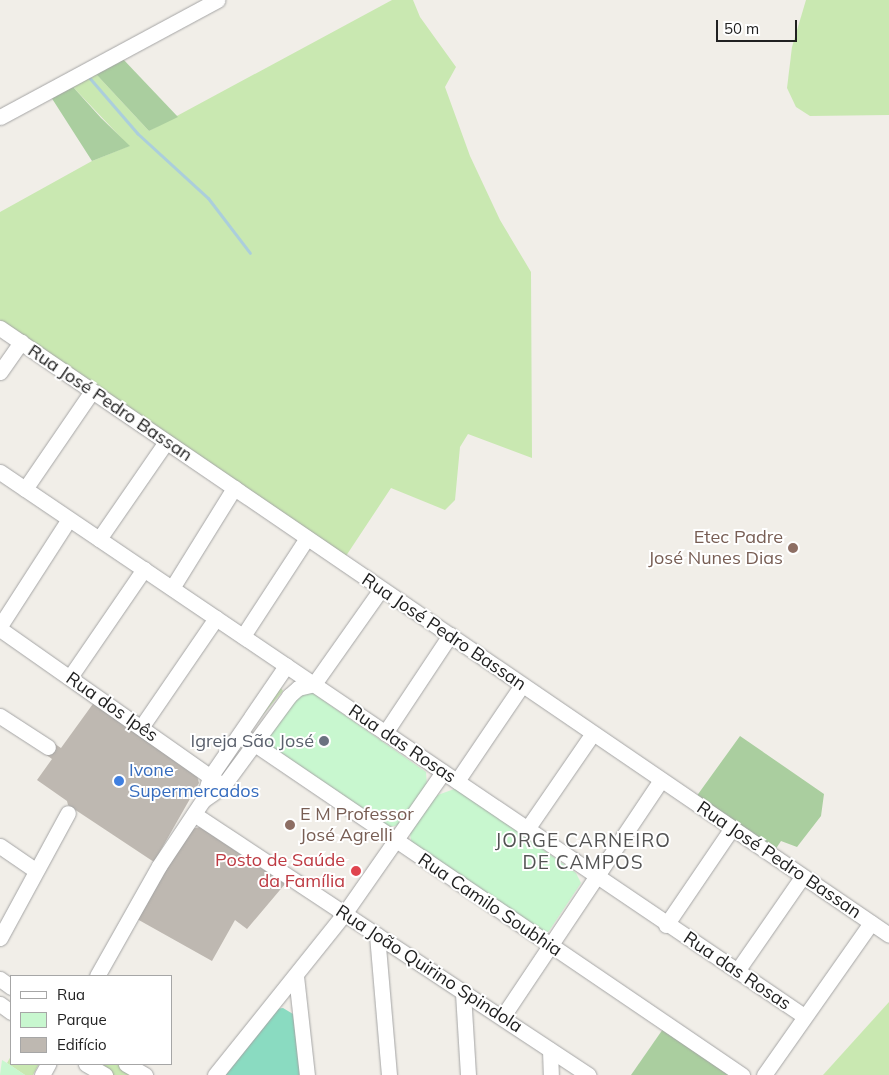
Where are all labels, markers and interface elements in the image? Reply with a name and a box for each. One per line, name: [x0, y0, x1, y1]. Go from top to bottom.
scale bar: [719, 10, 800, 42]
text: 50 m: [724, 19, 759, 38]
street label: Rua José Pedro Bassan: [24, 340, 196, 466]
place label: Etec Padre José Nunes Dias: [648, 527, 783, 570]
marker: Etec Padre José Nunes Dias: [787, 542, 799, 554]
street label: Rua José Pedro Bassan: [358, 569, 530, 695]
street label: Rua dos Ipês: [62, 667, 162, 747]
street label: Rua das Rosas: [344, 700, 460, 788]
place label: Igreja São José: [191, 730, 314, 752]
marker: Igreja São José: [318, 735, 330, 747]
place label: Ivone Supermercados: [129, 760, 259, 802]
marker: Ivone Supermercados: [113, 775, 125, 787]
street label: Rua José Pedro Bassan: [693, 797, 865, 923]
place label: E M Professor José Agrelli: [300, 804, 414, 846]
marker: E M Professor José Agrelli: [284, 819, 296, 831]
district label: JORGE CARNEIRO DE CAMPOS: [493, 830, 673, 874]
street label: Rua Camilo Soubhia: [414, 849, 566, 961]
place label: Posto de Saúde da Família: [215, 850, 345, 892]
marker: Posto de Saúde da Família: [349, 864, 363, 878]
street label: Rua João Quirino Spindola: [332, 901, 526, 1037]
street label: Rua das Rosas: [679, 927, 795, 1015]
legend: [10, 975, 172, 1065]
text: Rua: [57, 985, 85, 1004]
text: Parque: [57, 1010, 107, 1029]
text: Edifício: [57, 1035, 107, 1054]

